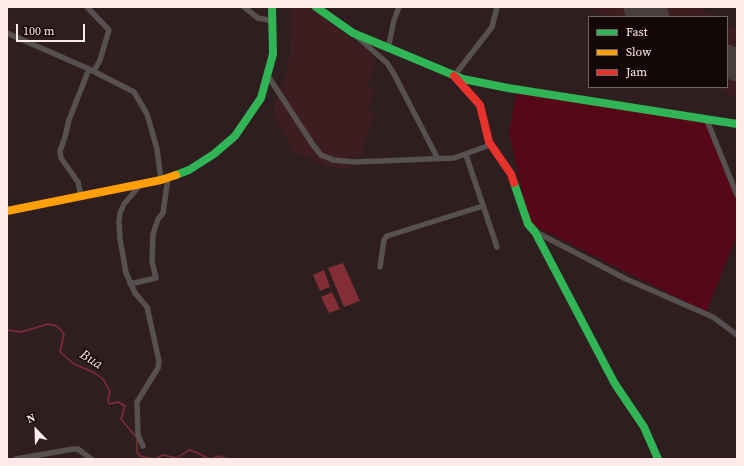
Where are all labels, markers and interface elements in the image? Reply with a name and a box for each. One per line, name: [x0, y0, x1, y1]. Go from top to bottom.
scale bar: [18, 16, 87, 42]
legend: [588, 16, 728, 88]
text: 100 m: [23, 23, 55, 39]
text: Fast: [626, 24, 648, 40]
text: Slow: [626, 44, 651, 60]
text: Jam: [626, 64, 647, 80]
water label: Bua: [76, 347, 106, 373]
north arrow: [16, 410, 56, 450]
text: N: [24, 410, 38, 427]

